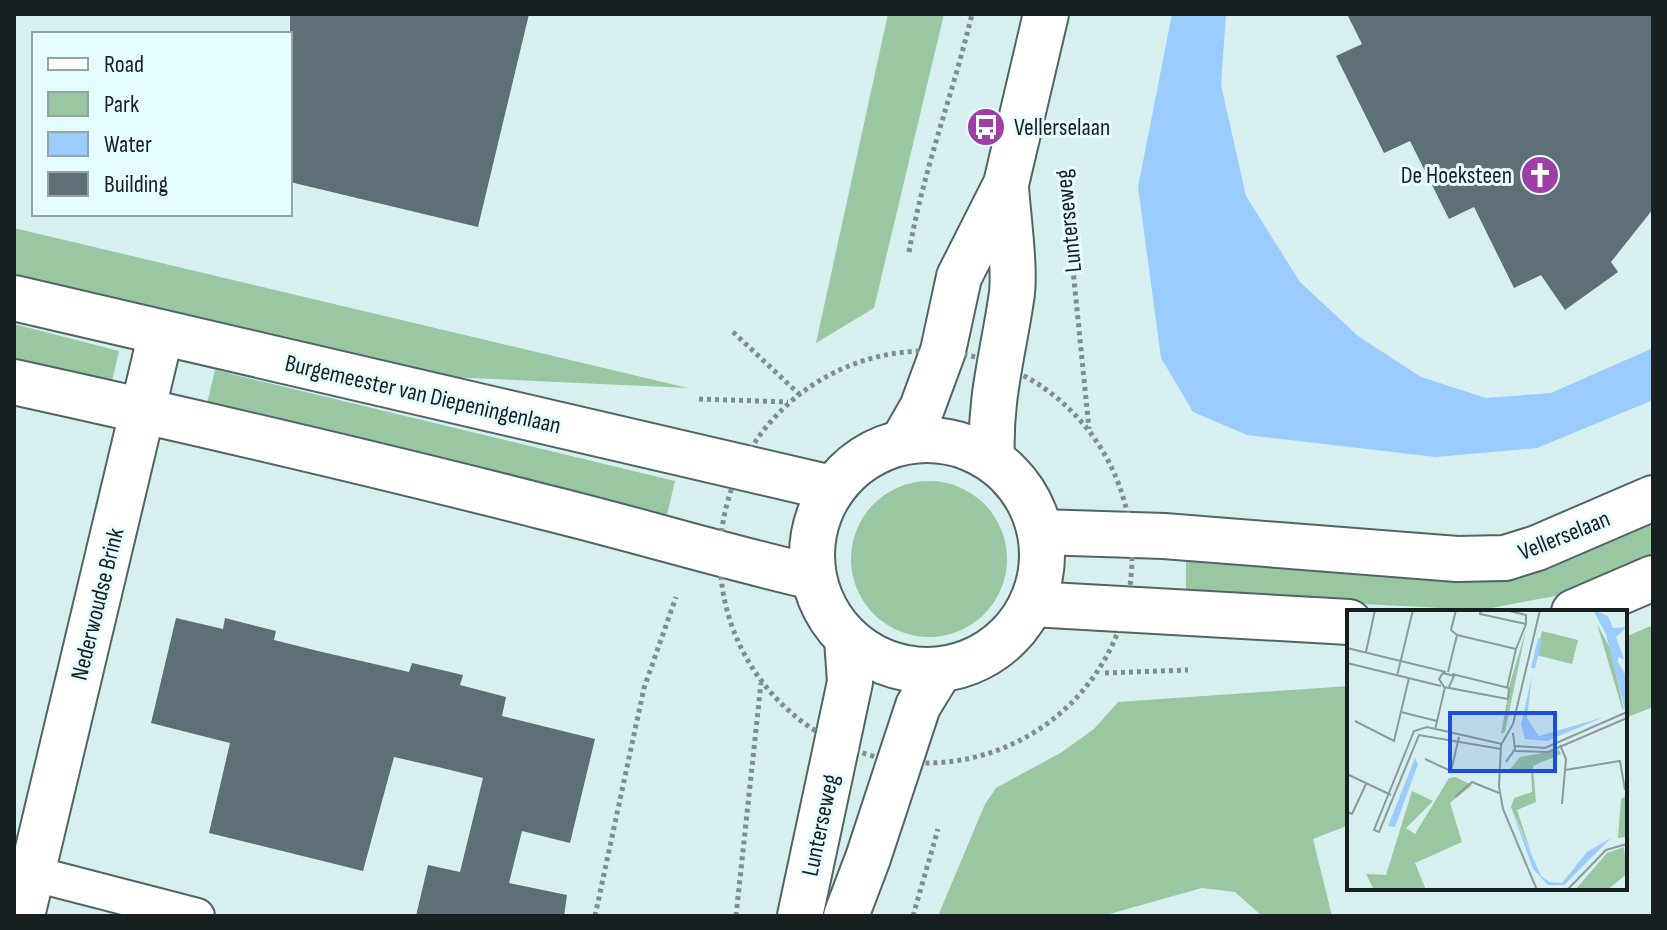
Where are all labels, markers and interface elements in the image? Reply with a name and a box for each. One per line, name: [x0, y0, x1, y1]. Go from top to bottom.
legend: [32, 32, 292, 216]
text: Road: [104, 50, 144, 79]
text: Park: [104, 90, 139, 119]
bus stop icon: Vellerselaan: [965, 106, 1007, 148]
place label: Vellerselaan: [1014, 113, 1110, 142]
text: Water: [104, 130, 152, 159]
church icon: De Hoeksteen: [1519, 154, 1561, 196]
place label: De Hoeksteen: [1401, 161, 1512, 190]
street label: Lunterseweg: [1049, 168, 1088, 274]
text: Building: [104, 170, 168, 199]
street label: Burgemeester van Diepeningenlaan: [282, 349, 564, 440]
street label: Vellerselaan: [1514, 504, 1614, 567]
street label: Nederwoudse Brink: [65, 525, 130, 683]
inset map: [1347, 610, 1627, 890]
street label: Lunterseweg: [796, 771, 845, 879]

